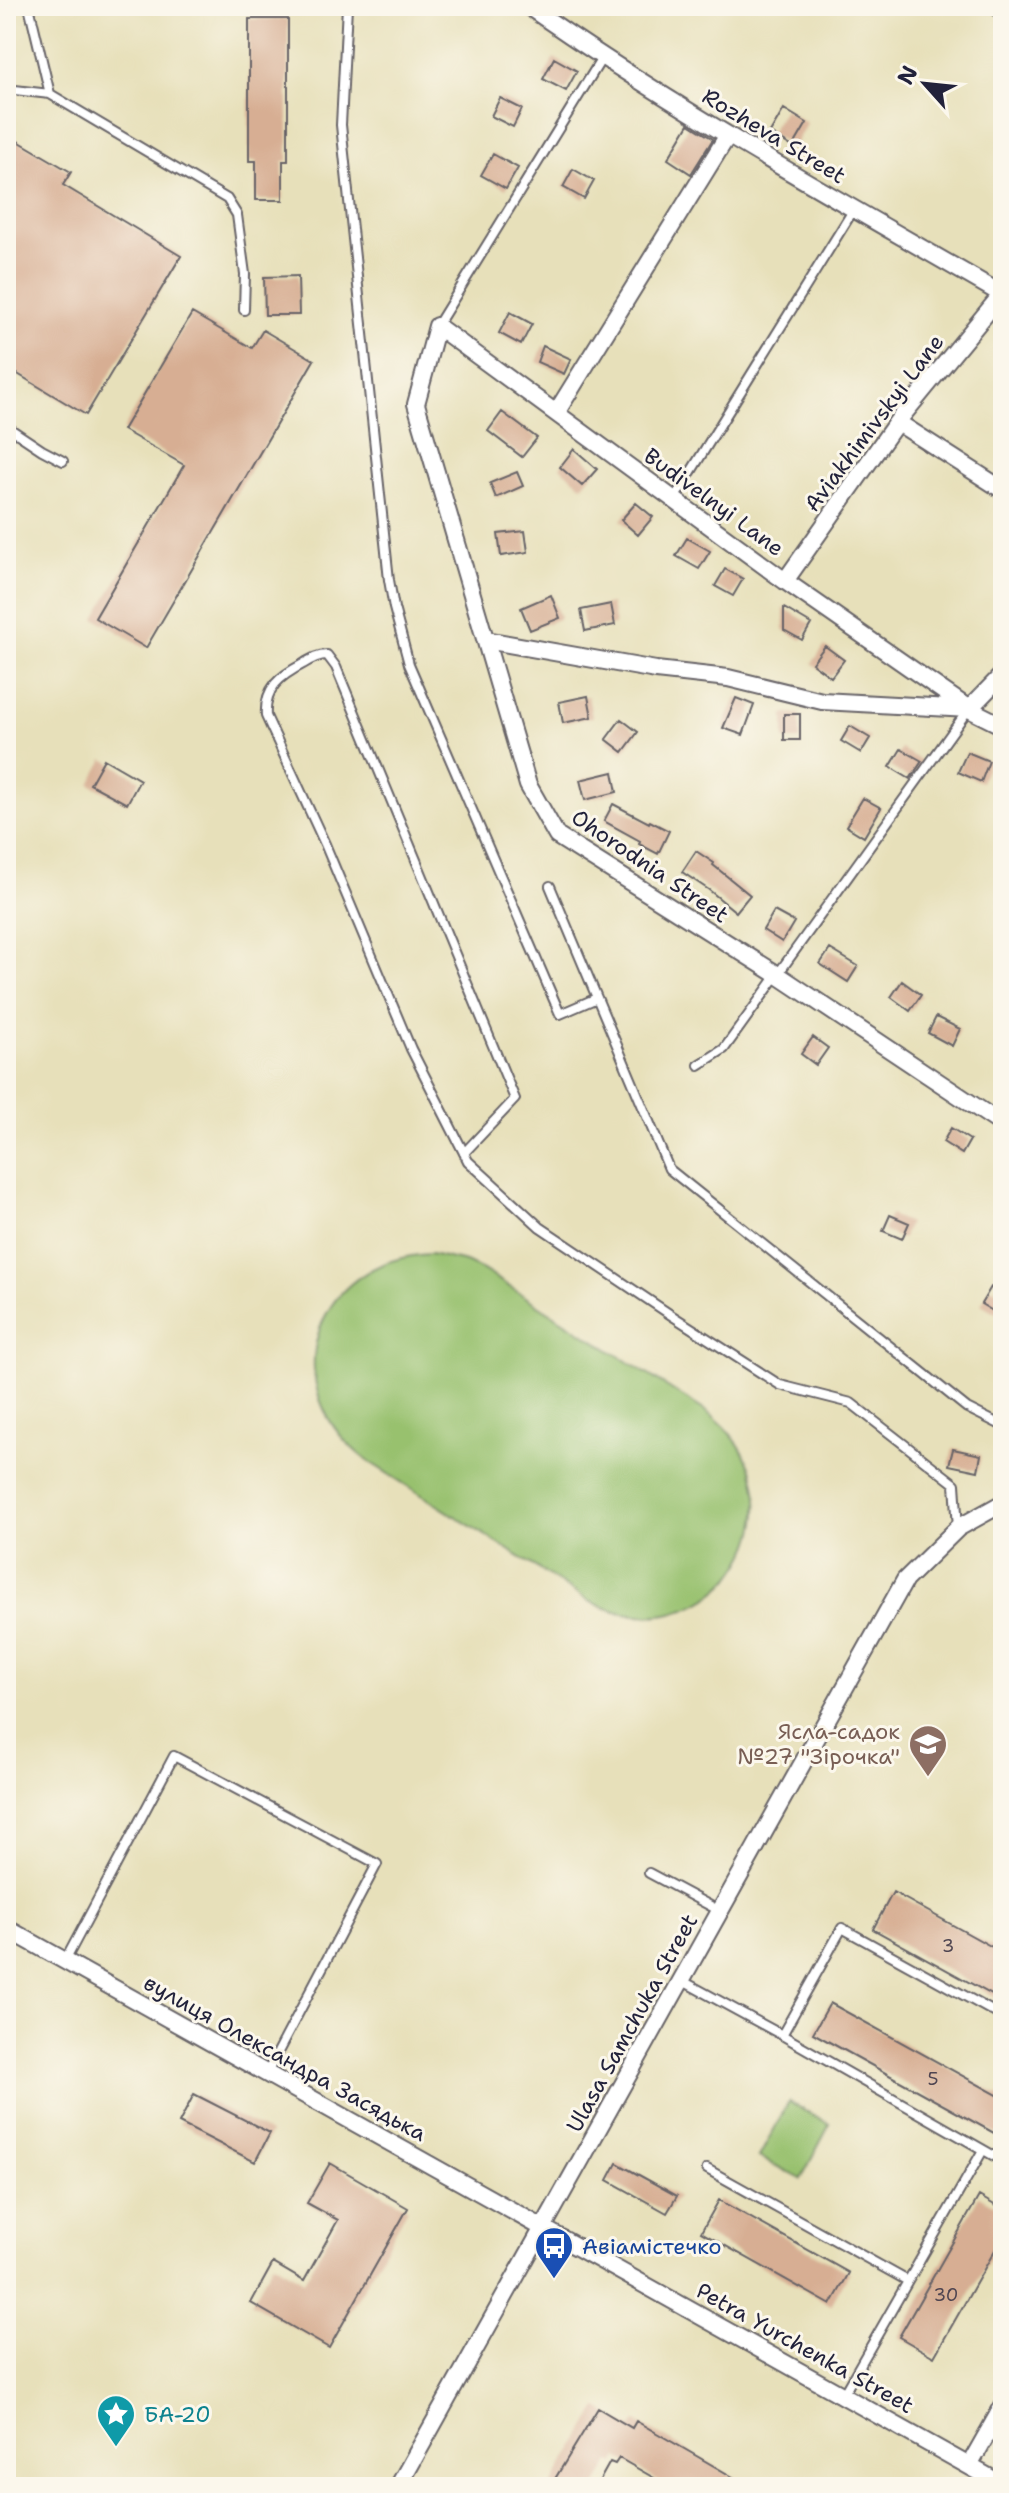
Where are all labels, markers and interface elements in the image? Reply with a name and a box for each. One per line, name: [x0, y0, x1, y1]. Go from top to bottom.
north arrow: [885, 44, 965, 124]
text: N: [891, 61, 925, 89]
street label: Rozheva Street: [697, 82, 851, 190]
street label: Aviakhimivskyi Lane: [798, 328, 950, 518]
street label: Budivelnyi Lane: [638, 441, 790, 563]
street label: Ohorodnia Street: [566, 803, 734, 929]
place label: Ясла-садок №27 "Зірочка": [737, 1717, 900, 1771]
school or university icon: Ясла-садок №27 "Зірочка": [907, 1723, 949, 1778]
street label: Ulasa Samchuka Street: [560, 1909, 704, 2137]
house number: 3: [942, 1934, 954, 1958]
street label: вулиця Олександра Засядька: [138, 1968, 432, 2148]
house number: 5: [927, 2067, 939, 2091]
bus stop icon: Авіамістечко: [533, 2225, 575, 2280]
place label: Авіамістечко: [582, 2232, 722, 2261]
street label: Petra Yurchenka Street: [691, 2276, 919, 2420]
house number: 30: [934, 2283, 958, 2307]
place icon: БА-20: [95, 2393, 137, 2448]
place label: БА-20: [144, 2400, 211, 2429]

